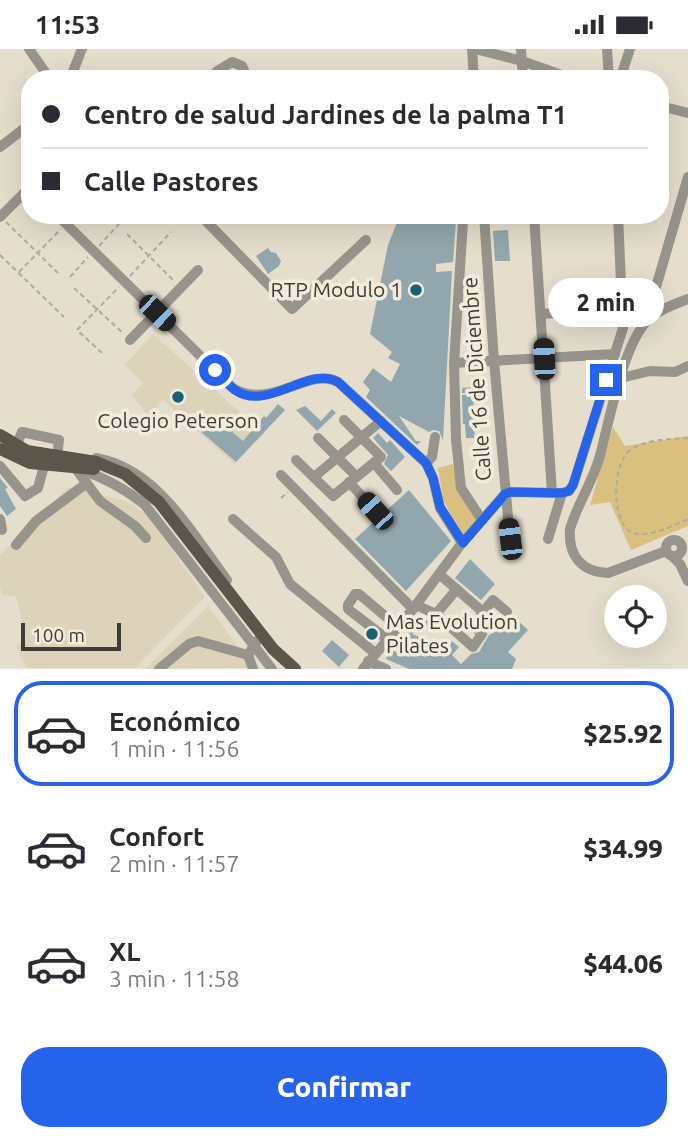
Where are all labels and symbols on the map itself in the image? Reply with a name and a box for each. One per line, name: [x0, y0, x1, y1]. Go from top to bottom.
street label: Calle 16 de Diciembre: [457, 276, 495, 482]
place label: RTP Modulo 1: [271, 277, 402, 301]
callout: 2 min: [548, 279, 664, 327]
marker: RTP Modulo 1: [408, 282, 424, 298]
car: [135, 291, 180, 335]
car: [533, 337, 556, 381]
route start: [199, 354, 231, 386]
route end: [590, 364, 622, 396]
marker: Colegio Peterson: [170, 389, 186, 405]
place label: Colegio Peterson: [97, 408, 259, 432]
car: [354, 488, 397, 534]
car: [498, 517, 523, 561]
place label: Mas Evolution Pilates: [386, 609, 518, 657]
scale bar: [21, 619, 121, 651]
marker: Mas Evolution Pilates: [364, 626, 380, 642]

